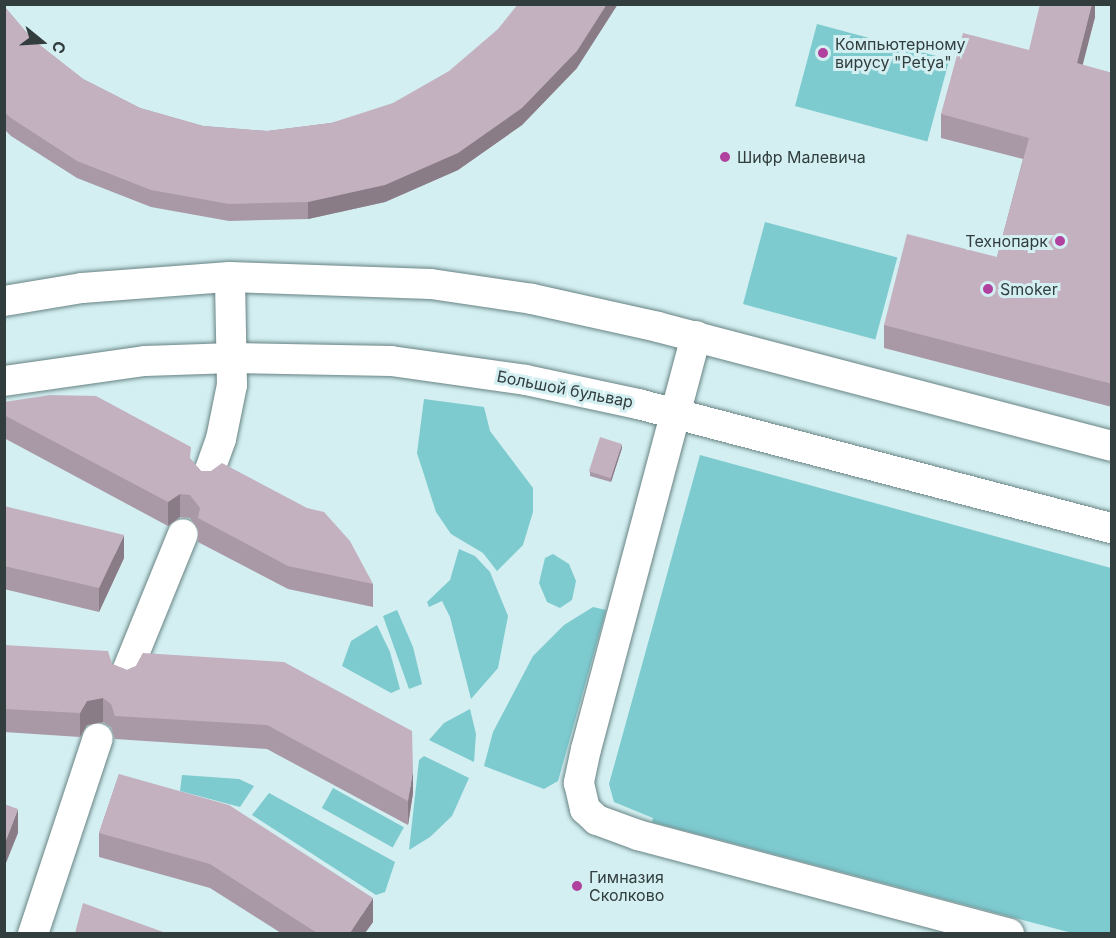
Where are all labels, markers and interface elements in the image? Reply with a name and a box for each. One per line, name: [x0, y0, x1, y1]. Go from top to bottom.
north arrow: [12, 12, 72, 72]
place label: Компьютерному вирусу "Petya": [835, 34, 966, 72]
text: С: [48, 39, 70, 56]
marker: Компьютерному вирусу "Petya": [816, 46, 830, 60]
place label: Шифр Малевича: [737, 147, 866, 167]
marker: Шифр Малевича: [718, 150, 732, 164]
place label: Технопарк: [965, 231, 1048, 251]
marker: Технопарк: [1053, 234, 1067, 248]
place label: Smoker: [1000, 279, 1058, 299]
marker: Smoker: [981, 282, 995, 296]
street label: Большой бульвар: [495, 366, 635, 412]
place label: Гимназия Сколково: [589, 867, 664, 905]
marker: Гимназия Сколково: [570, 879, 584, 893]

